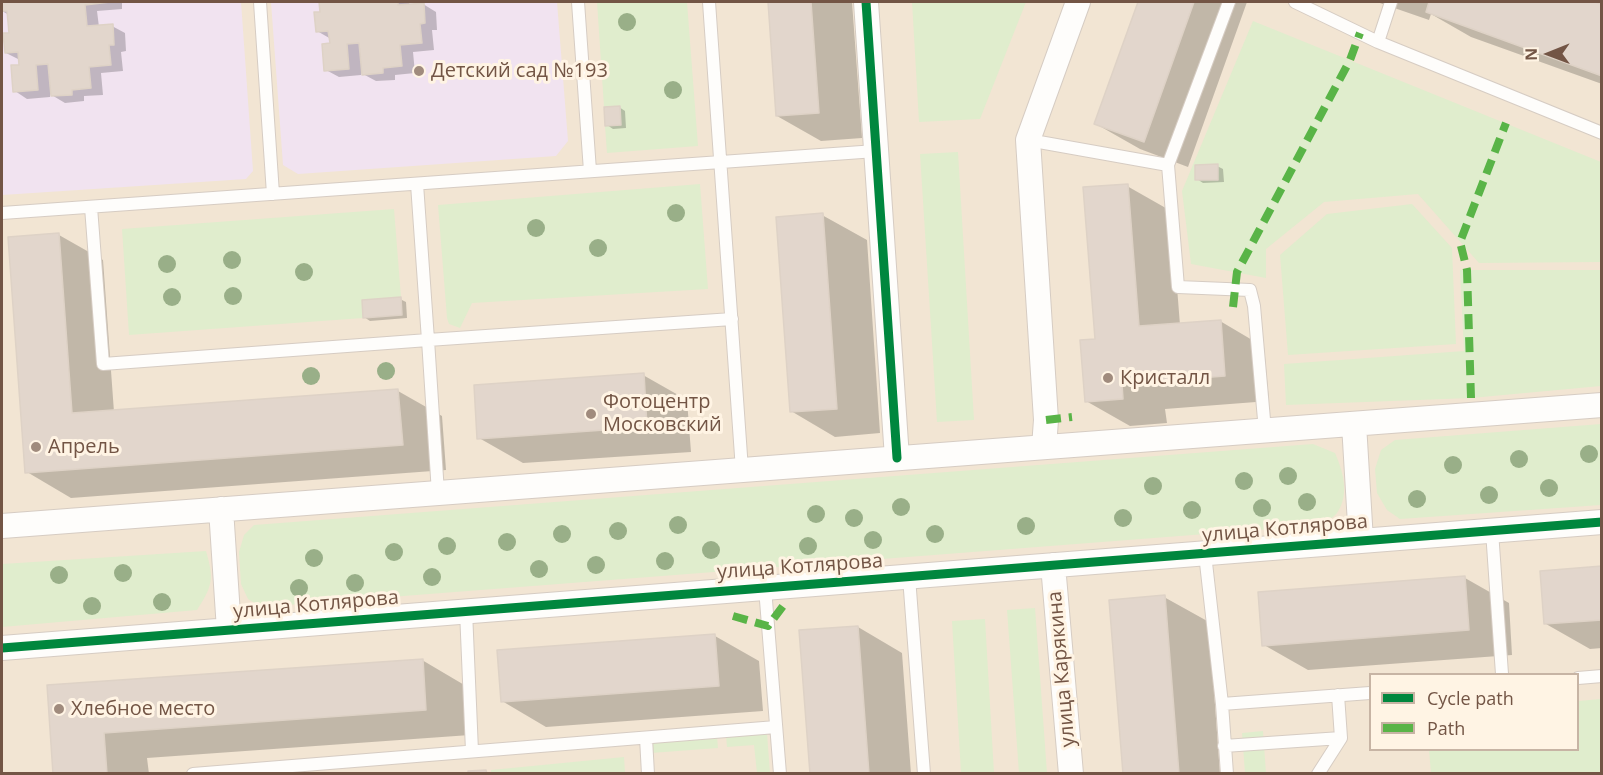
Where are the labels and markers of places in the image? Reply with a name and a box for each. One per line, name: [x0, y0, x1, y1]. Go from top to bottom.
place label: Детский сад №193: [431, 59, 608, 83]
marker: Детский сад №193: [412, 64, 426, 78]
place label: Кристалл: [1120, 366, 1210, 390]
marker: Кристалл: [1101, 371, 1115, 385]
place label: Фотоцентр Московский: [603, 390, 722, 437]
marker: Фотоцентр Московский: [584, 407, 598, 421]
place label: Апрель: [48, 435, 120, 459]
marker: Апрель: [29, 440, 43, 454]
place label: Хлебное место: [71, 697, 215, 721]
marker: Хлебное место: [52, 702, 66, 716]

